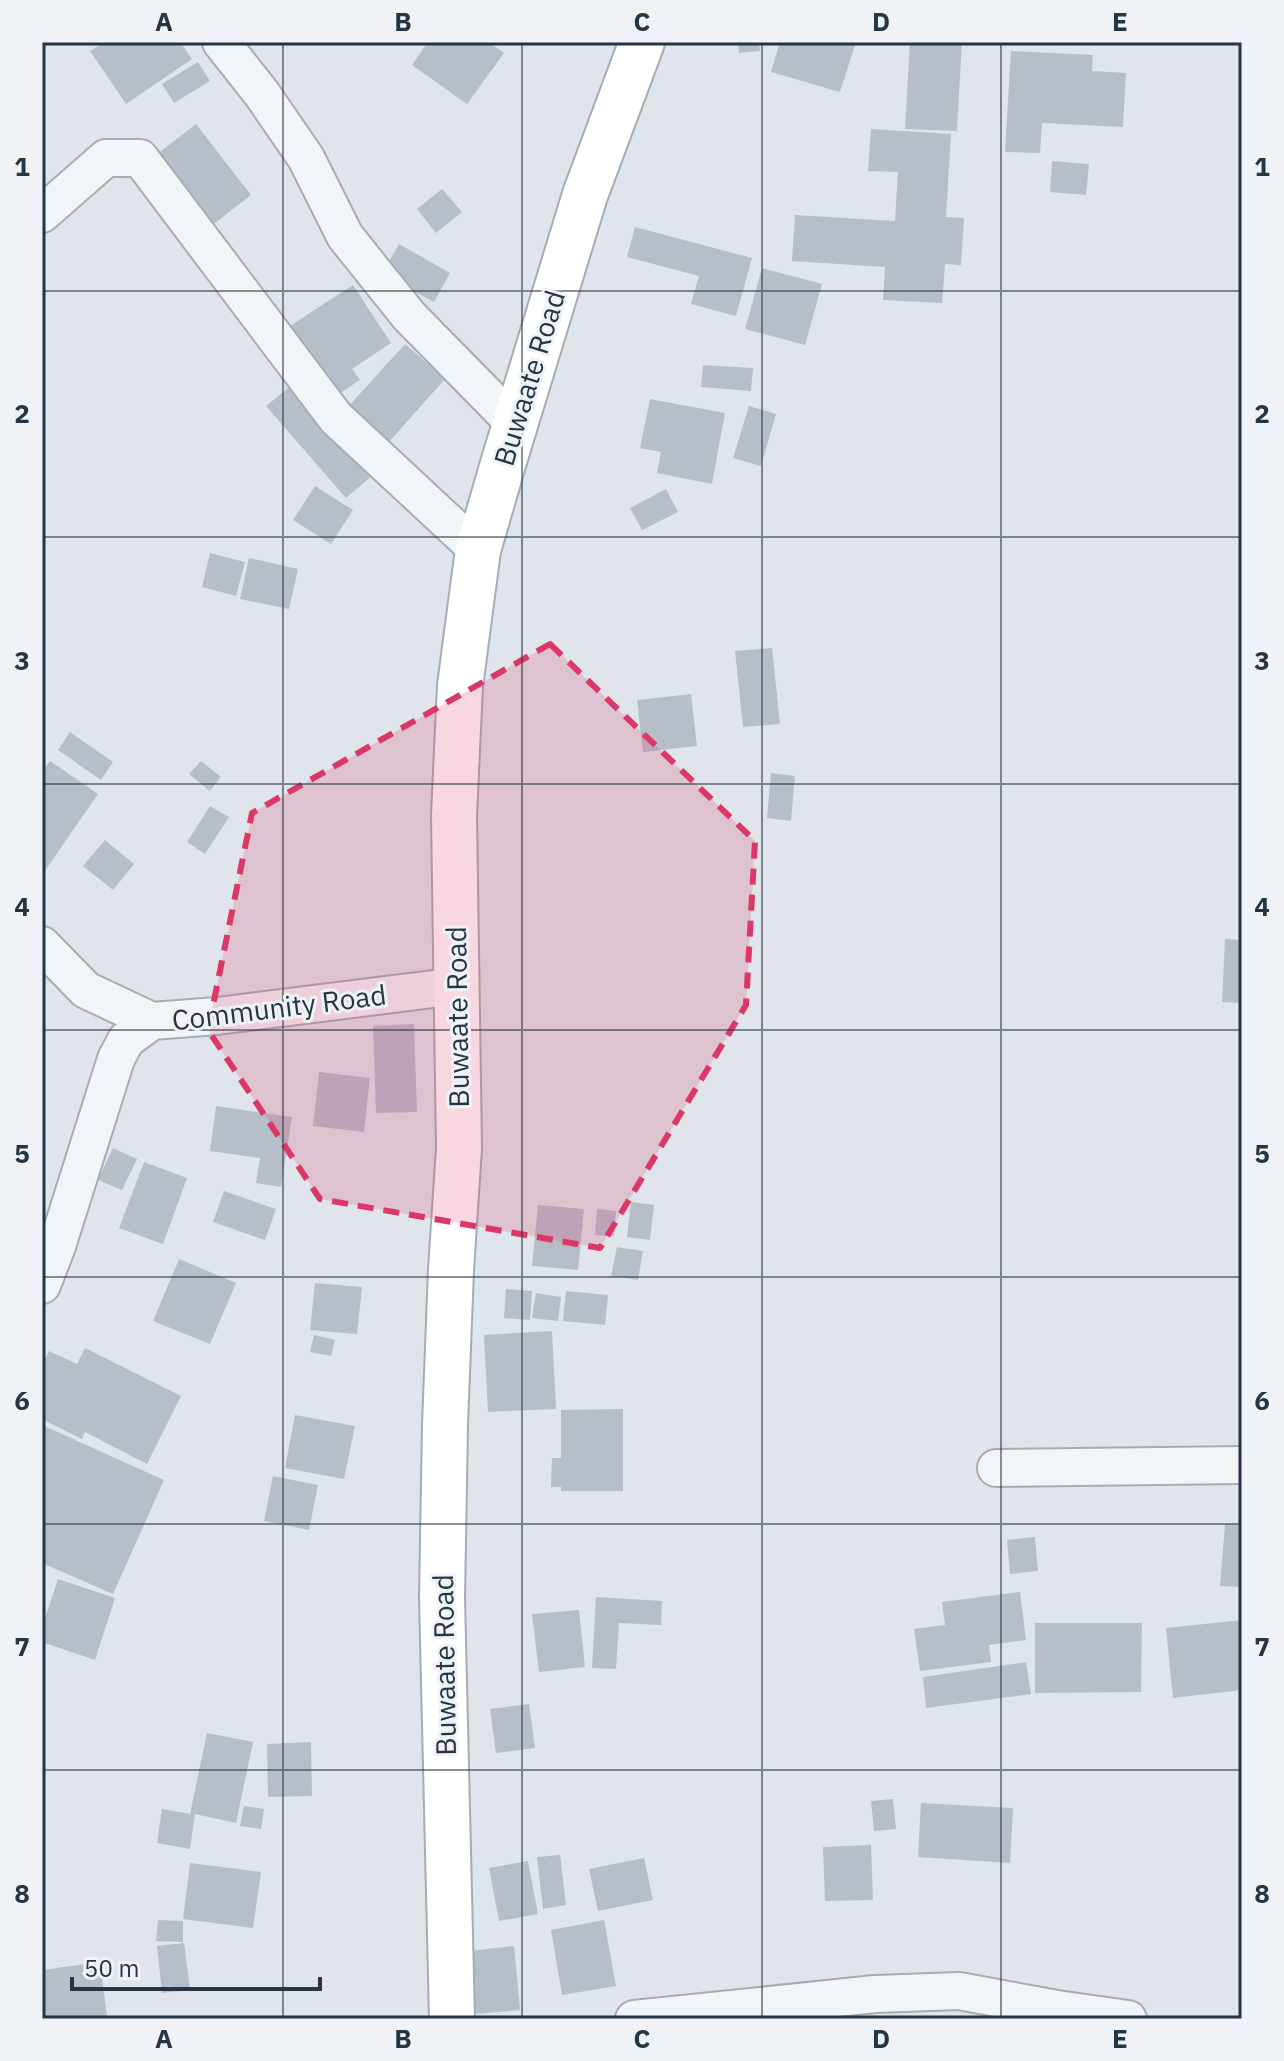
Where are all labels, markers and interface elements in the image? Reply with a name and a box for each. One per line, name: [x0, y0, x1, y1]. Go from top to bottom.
text: A: [155, 4, 173, 38]
text: B: [394, 4, 412, 38]
text: C: [634, 4, 651, 38]
text: D: [872, 4, 890, 38]
text: E: [1112, 4, 1128, 38]
text: 1: [14, 149, 30, 183]
text: 1: [1254, 149, 1270, 183]
street label: Buwaate Road: [485, 286, 573, 470]
text: 2: [14, 396, 30, 430]
text: 2: [1254, 396, 1270, 430]
text: 3: [14, 643, 30, 677]
text: 3: [1254, 643, 1270, 677]
text: 4: [14, 889, 30, 923]
text: 4: [1254, 889, 1270, 923]
street label: Buwaate Road: [437, 926, 477, 1108]
street label: Community Road: [170, 976, 388, 1038]
text: 5: [14, 1136, 30, 1170]
text: 5: [1254, 1136, 1270, 1170]
text: 6: [14, 1383, 30, 1417]
text: 6: [1254, 1383, 1270, 1417]
street label: Buwaate Road: [424, 1574, 464, 1756]
text: 7: [14, 1629, 30, 1663]
text: 7: [1254, 1629, 1270, 1663]
text: 8: [14, 1876, 30, 1910]
text: 8: [1254, 1876, 1270, 1910]
scale bar: [72, 1941, 320, 1991]
text: 50 m: [84, 1952, 139, 1984]
text: A: [155, 2021, 173, 2055]
text: B: [394, 2021, 412, 2055]
text: C: [634, 2021, 651, 2055]
text: D: [872, 2021, 890, 2055]
text: E: [1112, 2021, 1128, 2055]

